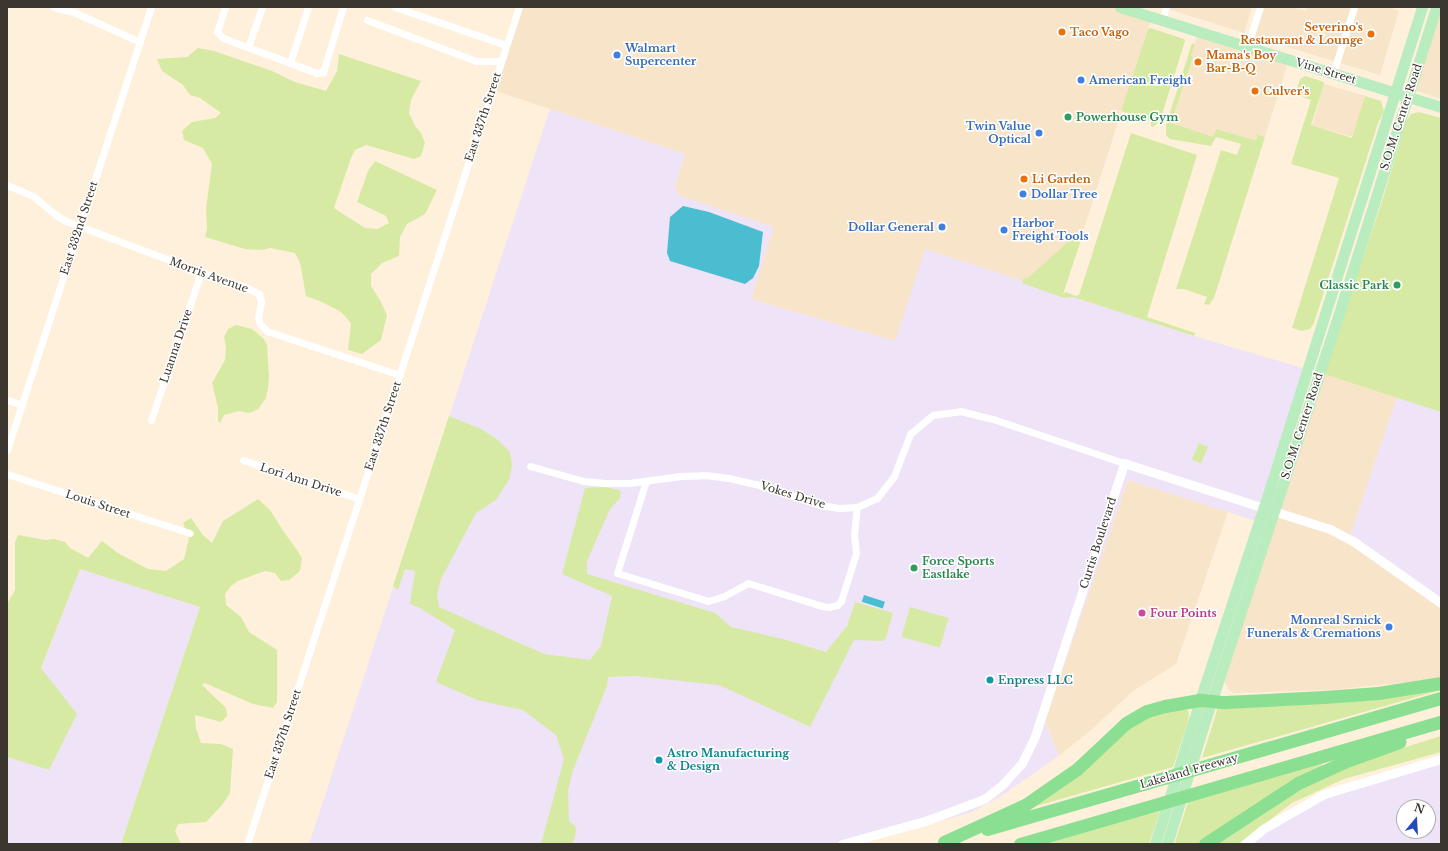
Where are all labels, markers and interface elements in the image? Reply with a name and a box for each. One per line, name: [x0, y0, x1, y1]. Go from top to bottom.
place label: Severino's Restaurant & Lounge: [1240, 21, 1363, 47]
place label: Taco Vago: [1070, 25, 1129, 39]
marker: Taco Vago: [1057, 27, 1067, 37]
marker: Severino's Restaurant & Lounge: [1366, 29, 1376, 39]
place label: Walmart Supercenter: [625, 42, 696, 68]
place label: Mama's Boy Bar-B-Q: [1206, 49, 1276, 75]
marker: Walmart Supercenter: [612, 50, 622, 60]
street label: Vine Street: [1294, 56, 1358, 86]
marker: Mama's Boy Bar-B-Q: [1193, 57, 1203, 67]
street label: S.O.M. Center Road: [1377, 62, 1425, 172]
street label: East 337th Street: [462, 71, 504, 163]
place label: American Freight: [1089, 73, 1192, 87]
marker: American Freight: [1076, 75, 1086, 85]
place label: Culver's: [1263, 84, 1309, 98]
marker: Culver's: [1250, 86, 1260, 96]
place label: Powerhouse Gym: [1076, 110, 1178, 124]
marker: Powerhouse Gym: [1063, 112, 1073, 122]
place label: Twin Value Optical: [965, 120, 1031, 146]
marker: Twin Value Optical: [1034, 128, 1044, 138]
place label: Li Garden: [1032, 172, 1091, 186]
marker: Li Garden: [1019, 174, 1029, 184]
street label: East 332nd Street: [58, 179, 100, 277]
place label: Dollar Tree: [1031, 187, 1098, 201]
marker: Dollar Tree: [1018, 189, 1028, 199]
place label: Harbor Freight Tools: [1012, 217, 1089, 243]
place label: Dollar General: [848, 220, 934, 234]
marker: Dollar General: [937, 222, 947, 232]
marker: Harbor Freight Tools: [999, 225, 1009, 235]
street label: Morris Avenue: [168, 255, 250, 295]
place label: Classic Park: [1320, 278, 1389, 292]
marker: Classic Park: [1392, 280, 1402, 290]
street label: Luanna Drive: [157, 307, 195, 385]
street label: S.O.M. Center Road: [1278, 371, 1326, 481]
street label: East 337th Street: [362, 380, 404, 472]
street label: Lori Ann Drive: [258, 460, 344, 500]
street label: Vokes Drive: [759, 479, 827, 511]
street label: Louis Street: [64, 487, 132, 521]
street label: Curtis Boulevard: [1077, 496, 1119, 590]
place label: Force Sports Eastlake: [922, 555, 994, 581]
marker: Force Sports Eastlake: [909, 563, 919, 573]
place label: Four Points: [1150, 606, 1217, 620]
marker: Four Points: [1137, 608, 1147, 618]
place label: Monreal Srnick Funerals & Cremations: [1247, 614, 1381, 640]
marker: Monreal Srnick Funerals & Cremations: [1384, 622, 1394, 632]
place label: Enpress LLC: [998, 673, 1073, 687]
marker: Enpress LLC: [985, 675, 995, 685]
street label: East 337th Street: [262, 688, 304, 780]
place label: Astro Manufacturing & Design: [667, 747, 789, 773]
street label: Lakeland Freeway: [1138, 751, 1240, 791]
marker: Astro Manufacturing & Design: [654, 755, 664, 765]
north arrow: [1396, 799, 1436, 839]
text: N: [1412, 800, 1426, 817]

